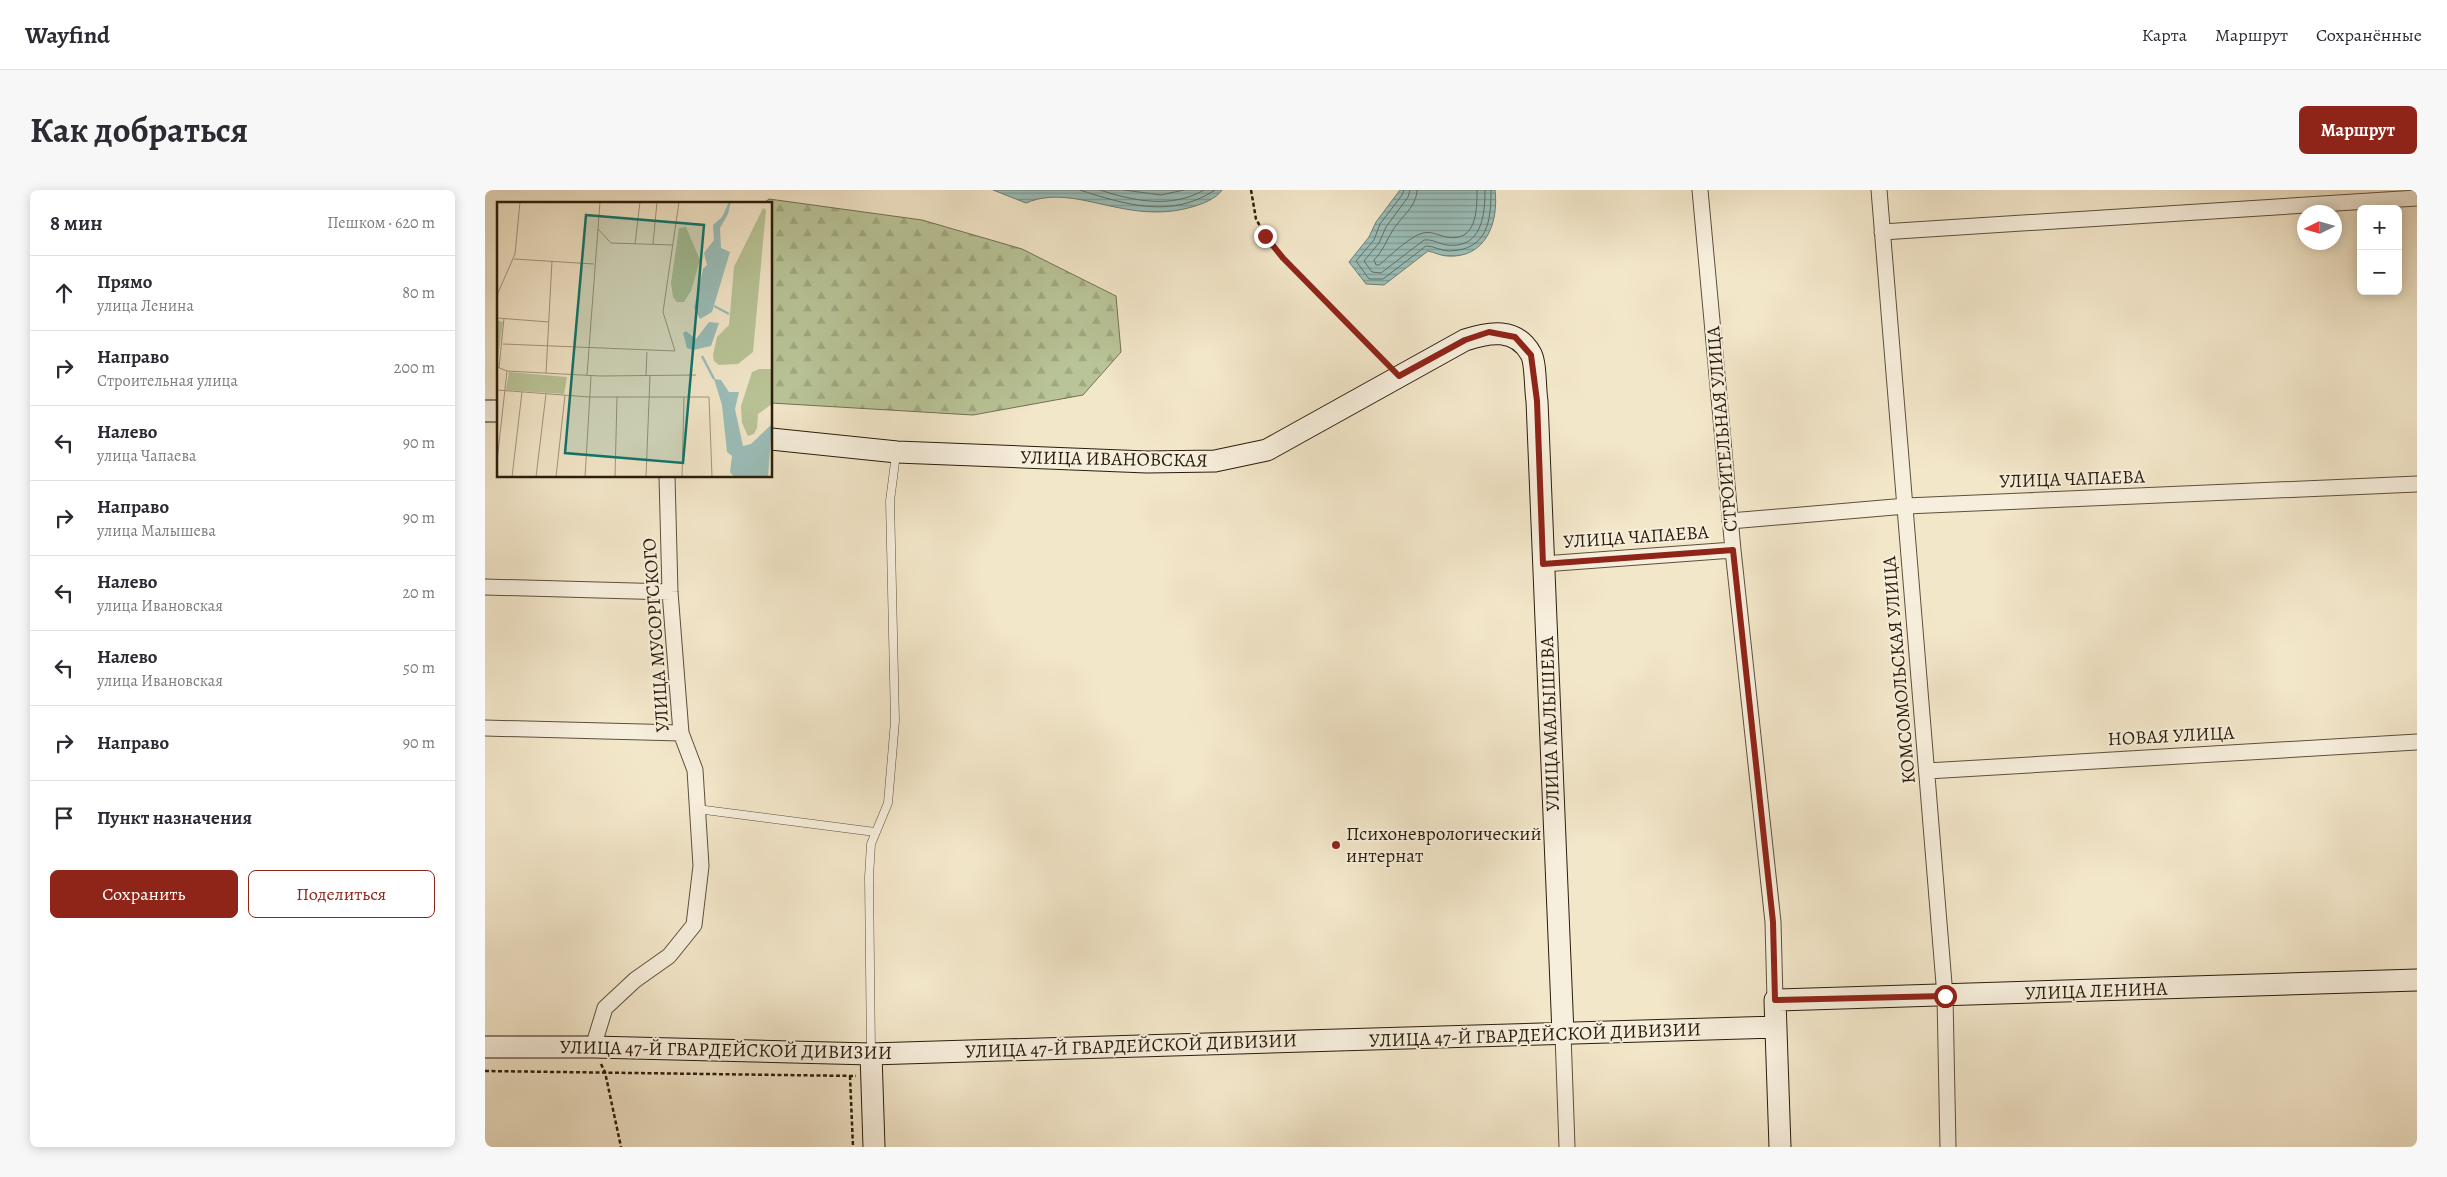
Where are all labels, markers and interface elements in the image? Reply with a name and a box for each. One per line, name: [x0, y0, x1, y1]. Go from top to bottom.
text: Wayfind: [25, 19, 110, 51]
text: Карта: [2142, 23, 2187, 47]
text: Маршрут: [2215, 23, 2288, 47]
text: Сохранённые: [2316, 23, 2422, 47]
text: Как добраться: [30, 106, 248, 154]
button: Маршрут: [2299, 106, 2417, 154]
inset map: [497, 202, 773, 478]
north arrow: [2297, 205, 2342, 250]
map controls: [2357, 205, 2402, 295]
button: +: [2357, 205, 2402, 250]
text: 8 мин: [50, 209, 103, 237]
text: Пешком · 620 m: [327, 212, 435, 234]
route end: [1254, 225, 1277, 248]
button: −: [2357, 250, 2402, 295]
text: Прямо: [97, 269, 152, 295]
icon: ahead: [50, 279, 78, 307]
text: 80 m: [402, 282, 435, 304]
text: улица Ленина: [97, 295, 194, 317]
street label: СТРОИТЕЛЬНАЯ УЛИЦА: [1700, 324, 1744, 533]
text: Направо: [97, 344, 169, 370]
icon: right: [50, 354, 78, 382]
text: 200 m: [394, 357, 435, 379]
text: Строительная улица: [97, 370, 238, 392]
text: Налево: [97, 419, 157, 445]
icon: left: [50, 429, 78, 457]
text: 90 m: [403, 432, 435, 454]
street label: УЛИЦА ИВАНОВСКАЯ: [1020, 444, 1208, 474]
text: улица Чапаева: [97, 445, 196, 467]
street label: УЛИЦА ЧАПАЕВА: [1999, 463, 2146, 495]
text: Направо: [97, 494, 169, 520]
icon: right: [50, 504, 78, 532]
text: 90 m: [403, 507, 435, 529]
street label: УЛИЦА ЧАПАЕВА: [1562, 519, 1710, 555]
text: улица Малышева: [97, 520, 216, 542]
street label: УЛИЦА МУСОРГСКОГО: [636, 537, 676, 733]
street label: КОМСОМОЛЬСКАЯ УЛИЦА: [1876, 554, 1922, 785]
text: Налево: [97, 569, 157, 595]
icon: left: [50, 579, 78, 607]
text: 20 m: [402, 582, 435, 604]
text: улица Ивановская: [97, 595, 223, 617]
street label: УЛИЦА МАЛЫШЕВА: [1534, 635, 1566, 812]
text: Налево: [97, 644, 157, 670]
icon: left: [50, 654, 78, 682]
text: 50 m: [403, 657, 435, 679]
text: улица Ивановская: [97, 670, 223, 692]
street label: НОВАЯ УЛИЦА: [2107, 720, 2236, 752]
icon: right: [50, 729, 78, 757]
text: Направо: [97, 730, 169, 756]
text: 90 m: [403, 732, 435, 754]
icon: arrive: [50, 804, 78, 832]
text: Пункт назначения: [97, 805, 252, 831]
place label: Психоневрологический интернат: [1346, 821, 1542, 869]
marker: Психоневрологический интернат: [1330, 839, 1342, 851]
button: Сохранить: [50, 870, 238, 918]
button: Поделиться: [248, 870, 435, 918]
street label: УЛИЦА ЛЕНИНА: [2024, 975, 2169, 1006]
route start: [1934, 985, 1957, 1008]
street label: УЛИЦА 47-Й ГВАРДЕЙСКОЙ ДИВИЗИИ: [1369, 1016, 1701, 1054]
street label: УЛИЦА 47-Й ГВАРДЕЙСКОЙ ДИВИЗИИ: [965, 1027, 1297, 1065]
street label: УЛИЦА 47-Й ГВАРДЕЙСКОЙ ДИВИЗИИ: [560, 1034, 892, 1066]

